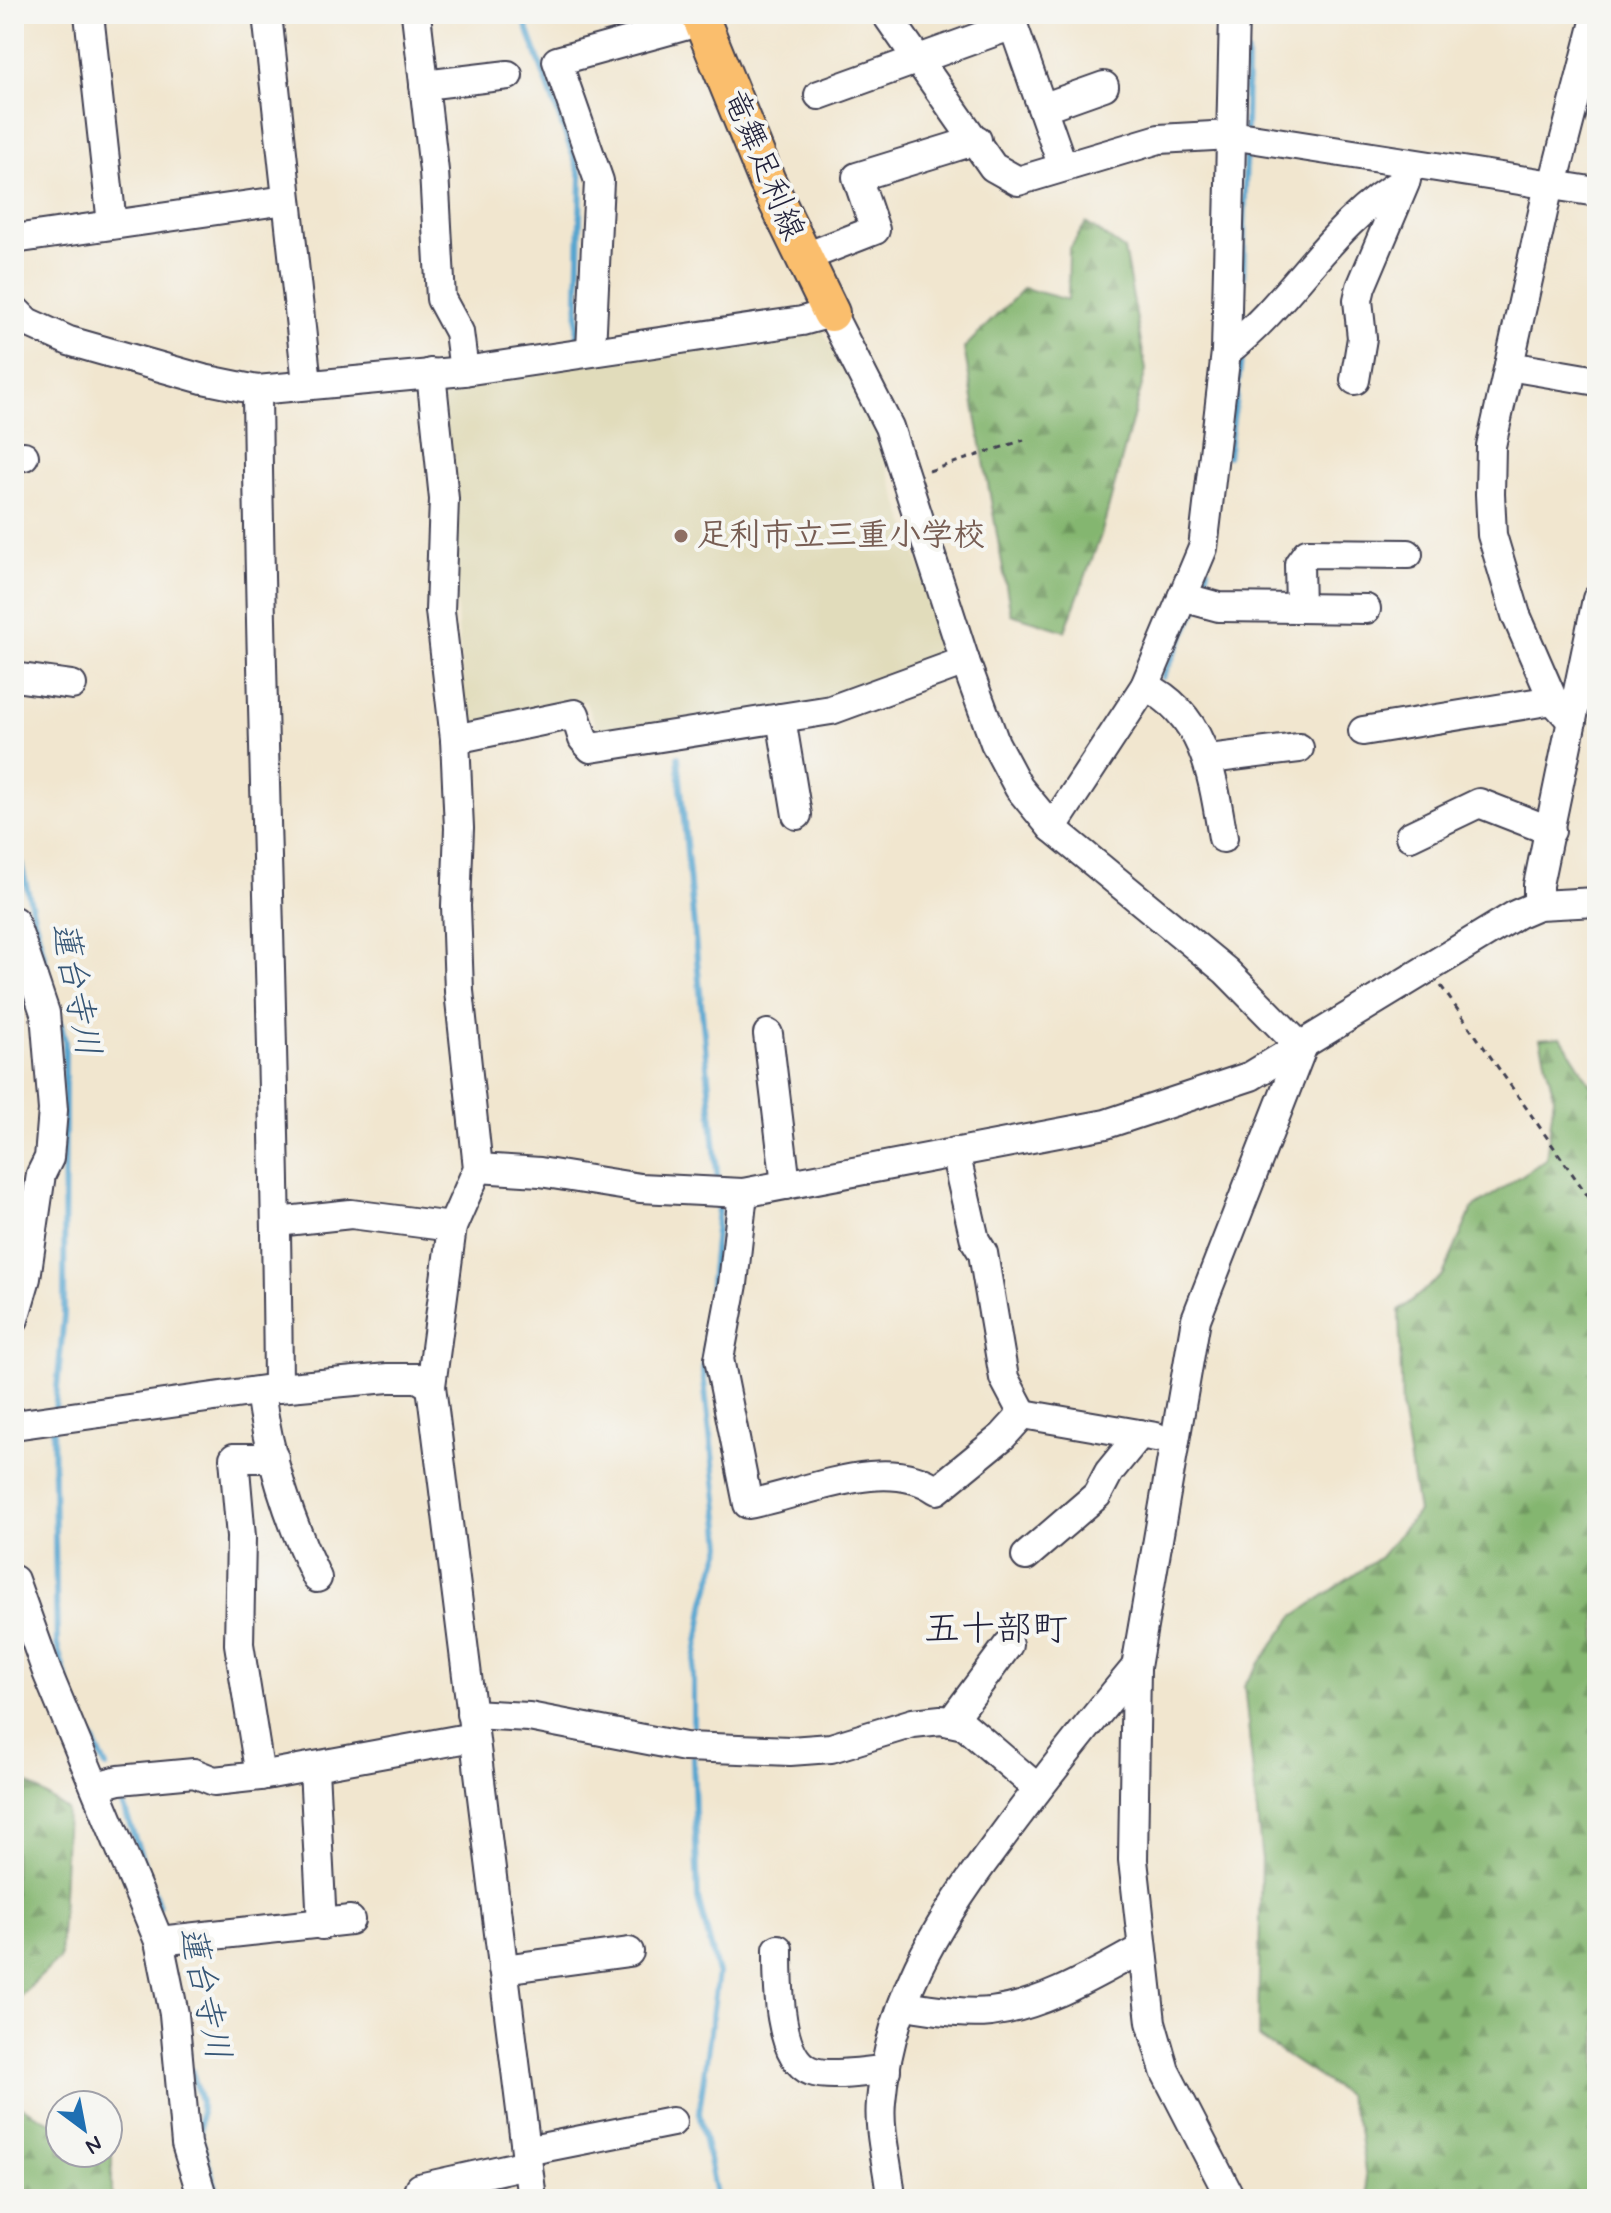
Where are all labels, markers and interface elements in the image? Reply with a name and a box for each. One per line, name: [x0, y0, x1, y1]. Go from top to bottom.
street label: 竜舞足利線: [712, 83, 814, 247]
place label: 足利市立三重小学校: [697, 515, 985, 557]
marker: 足利市立三重小学校: [672, 527, 690, 545]
water label: 蓮台寺川: [40, 918, 110, 1060]
district label: 五十部町: [924, 1607, 1068, 1654]
water label: 蓮台寺川: [168, 1922, 240, 2064]
north arrow: [44, 2089, 124, 2169]
text: N: [80, 2129, 107, 2160]

